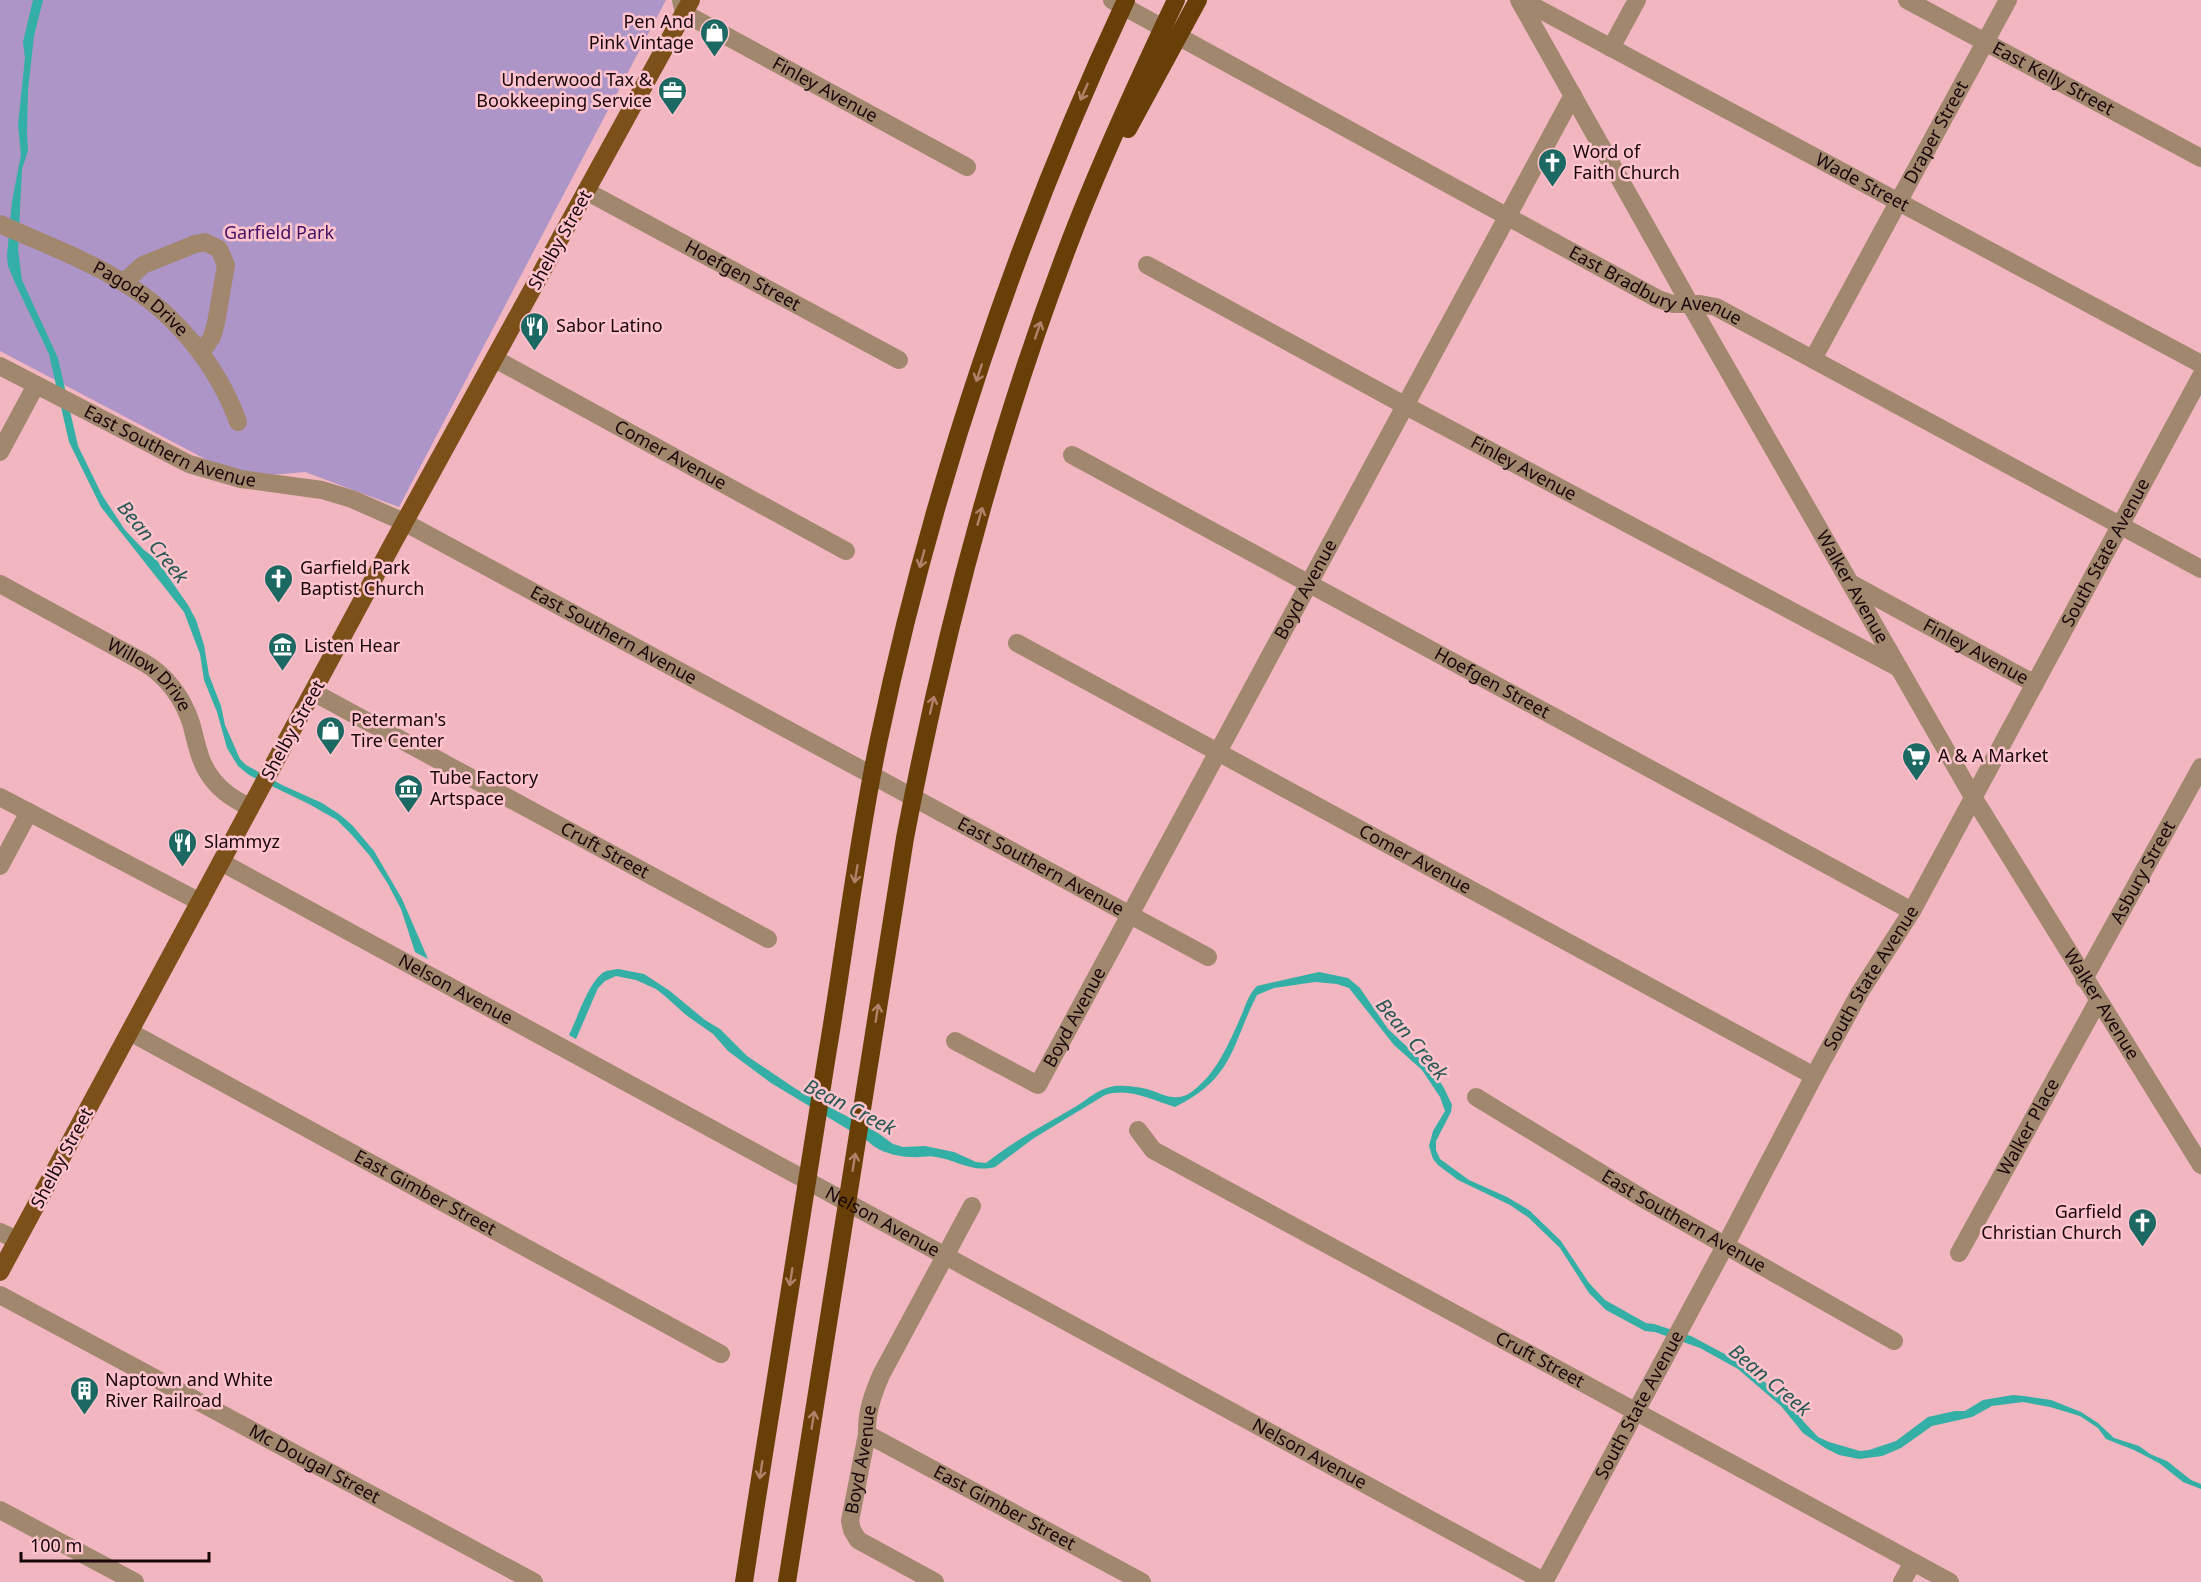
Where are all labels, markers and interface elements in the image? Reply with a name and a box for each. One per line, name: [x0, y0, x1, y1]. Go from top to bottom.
place label: Pen And Pink Vintage: [589, 9, 694, 54]
shop icon: Pen And Pink Vintage: [699, 16, 731, 58]
street label: East Kelly Street: [1989, 35, 2119, 120]
street label: Finley Avenue: [769, 50, 883, 127]
place label: Underwood Tax & Bookkeeping Service: [476, 67, 653, 112]
office icon: Underwood Tax & Bookkeeping Service: [657, 74, 689, 116]
street label: Draper Street: [1898, 76, 1973, 188]
one-way arrow: [1078, 83, 1089, 101]
place label: Word of Faith Church: [1573, 139, 1680, 184]
church icon: Word of Faith Church: [1536, 146, 1568, 188]
street label: Wade Street: [1812, 147, 1914, 217]
street label: Shelby Street: [522, 185, 597, 294]
park label: Garfield Park: [224, 220, 334, 244]
street label: Hoefgen Street: [681, 234, 806, 316]
street label: East Bradbury Avenue: [1565, 240, 1747, 330]
street label: Pagoda Drive: [89, 255, 194, 341]
restaurant icon: Sabor Latino: [519, 310, 551, 352]
place label: Sabor Latino: [556, 313, 663, 337]
one-way arrow: [1034, 321, 1045, 340]
one-way arrow: [973, 363, 984, 382]
street label: East Southern Avenue: [80, 399, 258, 492]
street label: Comer Avenue: [611, 414, 731, 495]
street label: Finley Avenue: [1467, 430, 1581, 506]
street label: South State Avenue: [2055, 474, 2155, 630]
water label: Bean Creek: [112, 495, 196, 590]
one-way arrow: [975, 507, 986, 526]
street label: Walker Avenue: [1811, 526, 1895, 647]
street label: Boyd Avenue: [1268, 535, 1342, 643]
one-way arrow: [916, 549, 928, 568]
place label: Garfield Park Baptist Church: [300, 555, 424, 600]
church icon: Garfield Park Baptist Church: [263, 562, 295, 604]
street label: East Southern Avenue: [526, 580, 701, 689]
street label: Finley Avenue: [1919, 612, 2033, 689]
museum icon: Listen Hear: [267, 630, 299, 672]
street label: Willow Drive: [103, 632, 198, 715]
place label: Listen Hear: [304, 633, 401, 657]
street label: Hoefgen Street: [1431, 641, 1555, 723]
street label: Shelby Street: [255, 675, 330, 784]
one-way arrow: [926, 696, 938, 715]
place label: Peterman's Tire Center: [351, 707, 446, 752]
shop icon: Peterman's Tire Center: [314, 714, 346, 756]
supermarket icon: A & A Market: [1901, 740, 1933, 782]
place label: A & A Market: [1938, 743, 2049, 767]
place label: Tube Factory Artspace: [430, 765, 539, 810]
museum icon: Tube Factory Artspace: [393, 772, 425, 814]
street label: East Southern Avenue: [954, 811, 1129, 921]
street label: Cruft Street: [557, 816, 654, 884]
street label: Asbury Street: [2104, 816, 2180, 927]
street label: Comer Avenue: [1355, 818, 1476, 899]
restaurant icon: Slammyz: [167, 826, 199, 868]
place label: Slammyz: [204, 829, 280, 853]
one-way arrow: [850, 863, 861, 883]
street label: South State Avenue: [1817, 901, 1923, 1054]
street label: Walker Avenue: [2059, 944, 2146, 1064]
street label: Nelson Avenue: [394, 948, 518, 1030]
street label: Boyd Avenue: [1037, 962, 1111, 1071]
water label: Bean Creek: [1370, 992, 1455, 1086]
one-way arrow: [872, 1004, 883, 1024]
water label: Bean Creek: [800, 1072, 902, 1142]
street label: Walker Place: [1991, 1074, 2064, 1179]
street label: Shelby Street: [25, 1103, 98, 1212]
street label: East Gimber Street: [350, 1143, 501, 1240]
one-way arrow: [848, 1153, 859, 1173]
street label: East Southern Avenue: [1598, 1163, 1771, 1277]
street label: Nelson Avenue: [821, 1180, 945, 1262]
place label: Garfield Christian Church: [1981, 1199, 2122, 1244]
church icon: Garfield Christian Church: [2127, 1206, 2159, 1248]
one-way arrow: [785, 1266, 796, 1286]
street label: Cruft Street: [1492, 1325, 1589, 1393]
street label: South State Avenue: [1589, 1326, 1688, 1483]
water label: Bean Creek: [1724, 1337, 1818, 1423]
place label: Naptown and White River Railroad: [105, 1367, 273, 1412]
building icon: Naptown and White River Railroad: [68, 1374, 100, 1416]
street label: Boyd Avenue: [839, 1403, 881, 1516]
one-way arrow: [807, 1411, 818, 1431]
street label: Nelson Avenue: [1248, 1412, 1371, 1494]
street label: Mc Dougal Street: [245, 1418, 385, 1508]
one-way arrow: [756, 1459, 767, 1479]
street label: East Gimber Street: [930, 1459, 1081, 1555]
scale bar: [21, 1525, 208, 1563]
text: 100 m: [30, 1533, 82, 1557]

